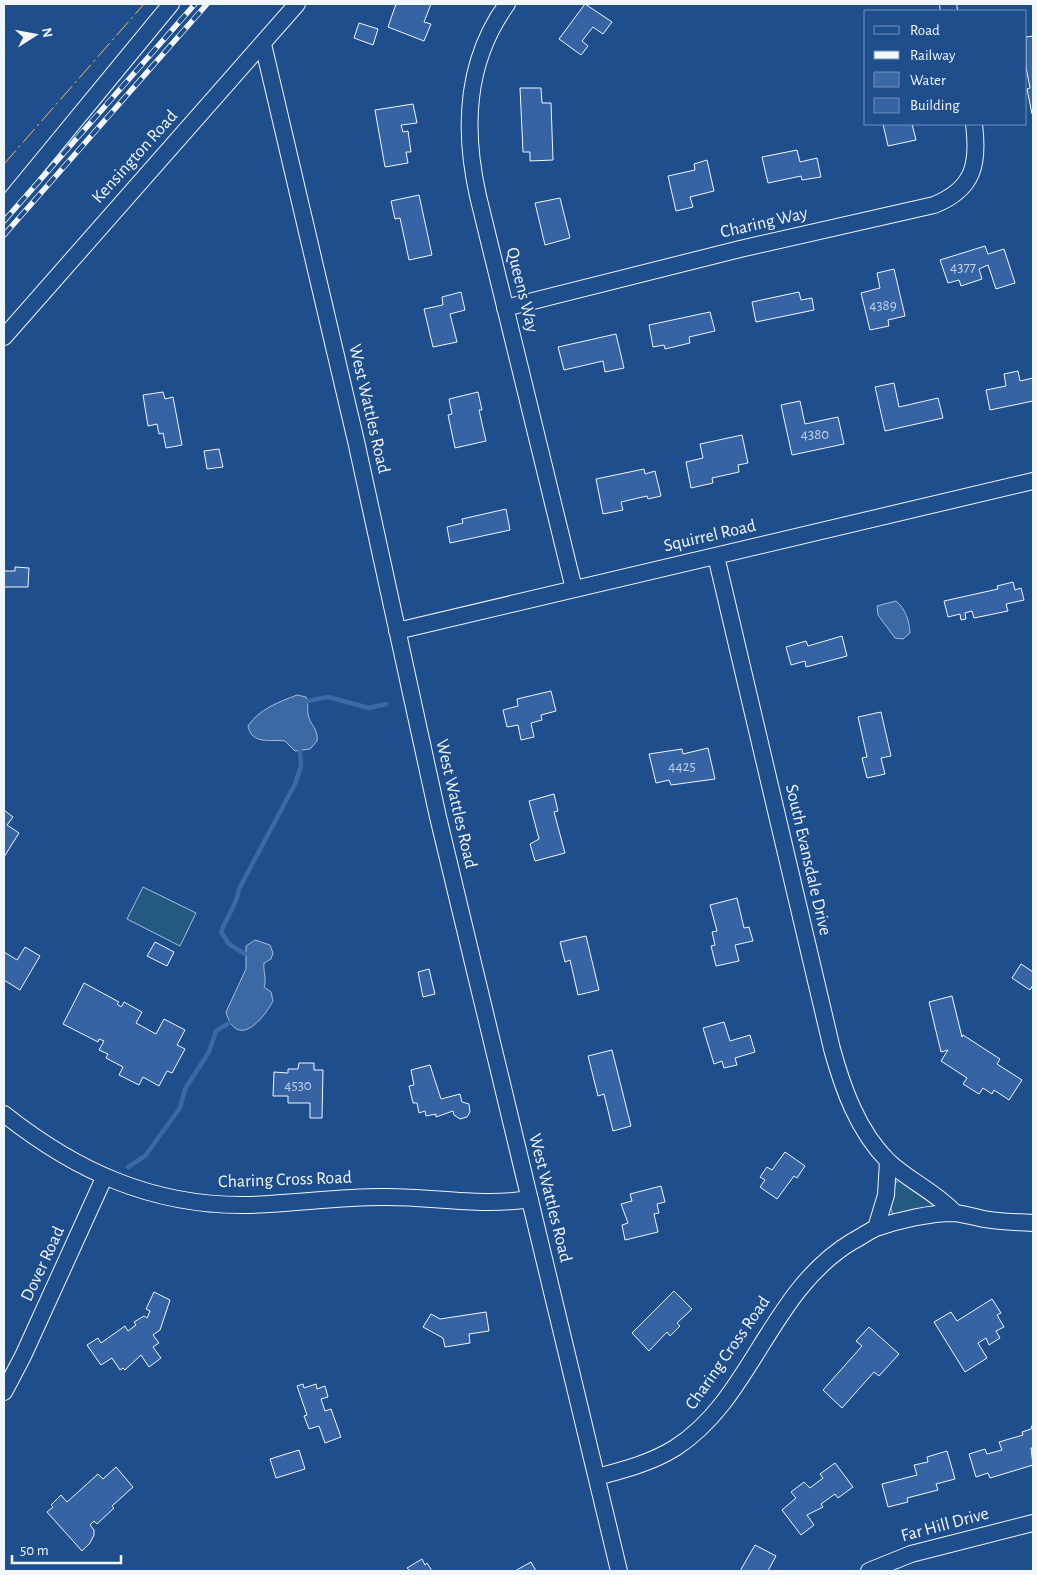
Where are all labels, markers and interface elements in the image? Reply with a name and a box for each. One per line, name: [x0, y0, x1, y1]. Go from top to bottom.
north arrow: [10, 10, 60, 60]
legend: [864, 10, 1027, 125]
text: Road: [910, 23, 940, 38]
text: N: [39, 27, 55, 39]
text: Railway: [910, 48, 956, 63]
text: Water: [910, 73, 946, 88]
text: Building: [910, 98, 960, 113]
street label: Kensington Road: [89, 107, 181, 207]
street label: Charing Way: [719, 204, 810, 242]
street label: Queens Way: [503, 246, 541, 335]
house number: 4377: [950, 260, 976, 275]
house number: 4389: [869, 298, 897, 313]
street label: West Wattles Road: [345, 343, 393, 475]
house number: 4380: [801, 427, 829, 442]
street label: Squirrel Road: [662, 517, 758, 555]
street label: West Wattles Road: [432, 738, 480, 870]
house number: 4425: [668, 759, 696, 774]
street label: South Evansdale Drive: [782, 783, 834, 937]
house number: 4530: [284, 1078, 312, 1093]
street label: West Wattles Road: [525, 1132, 575, 1264]
street label: Charing Cross Road: [218, 1169, 352, 1191]
street label: Dover Road: [18, 1224, 68, 1304]
street label: Charing Cross Road: [682, 1293, 774, 1413]
street label: Far Hill Drive: [899, 1505, 991, 1545]
scale bar: [12, 1532, 121, 1564]
text: 50 m: [20, 1543, 49, 1558]

